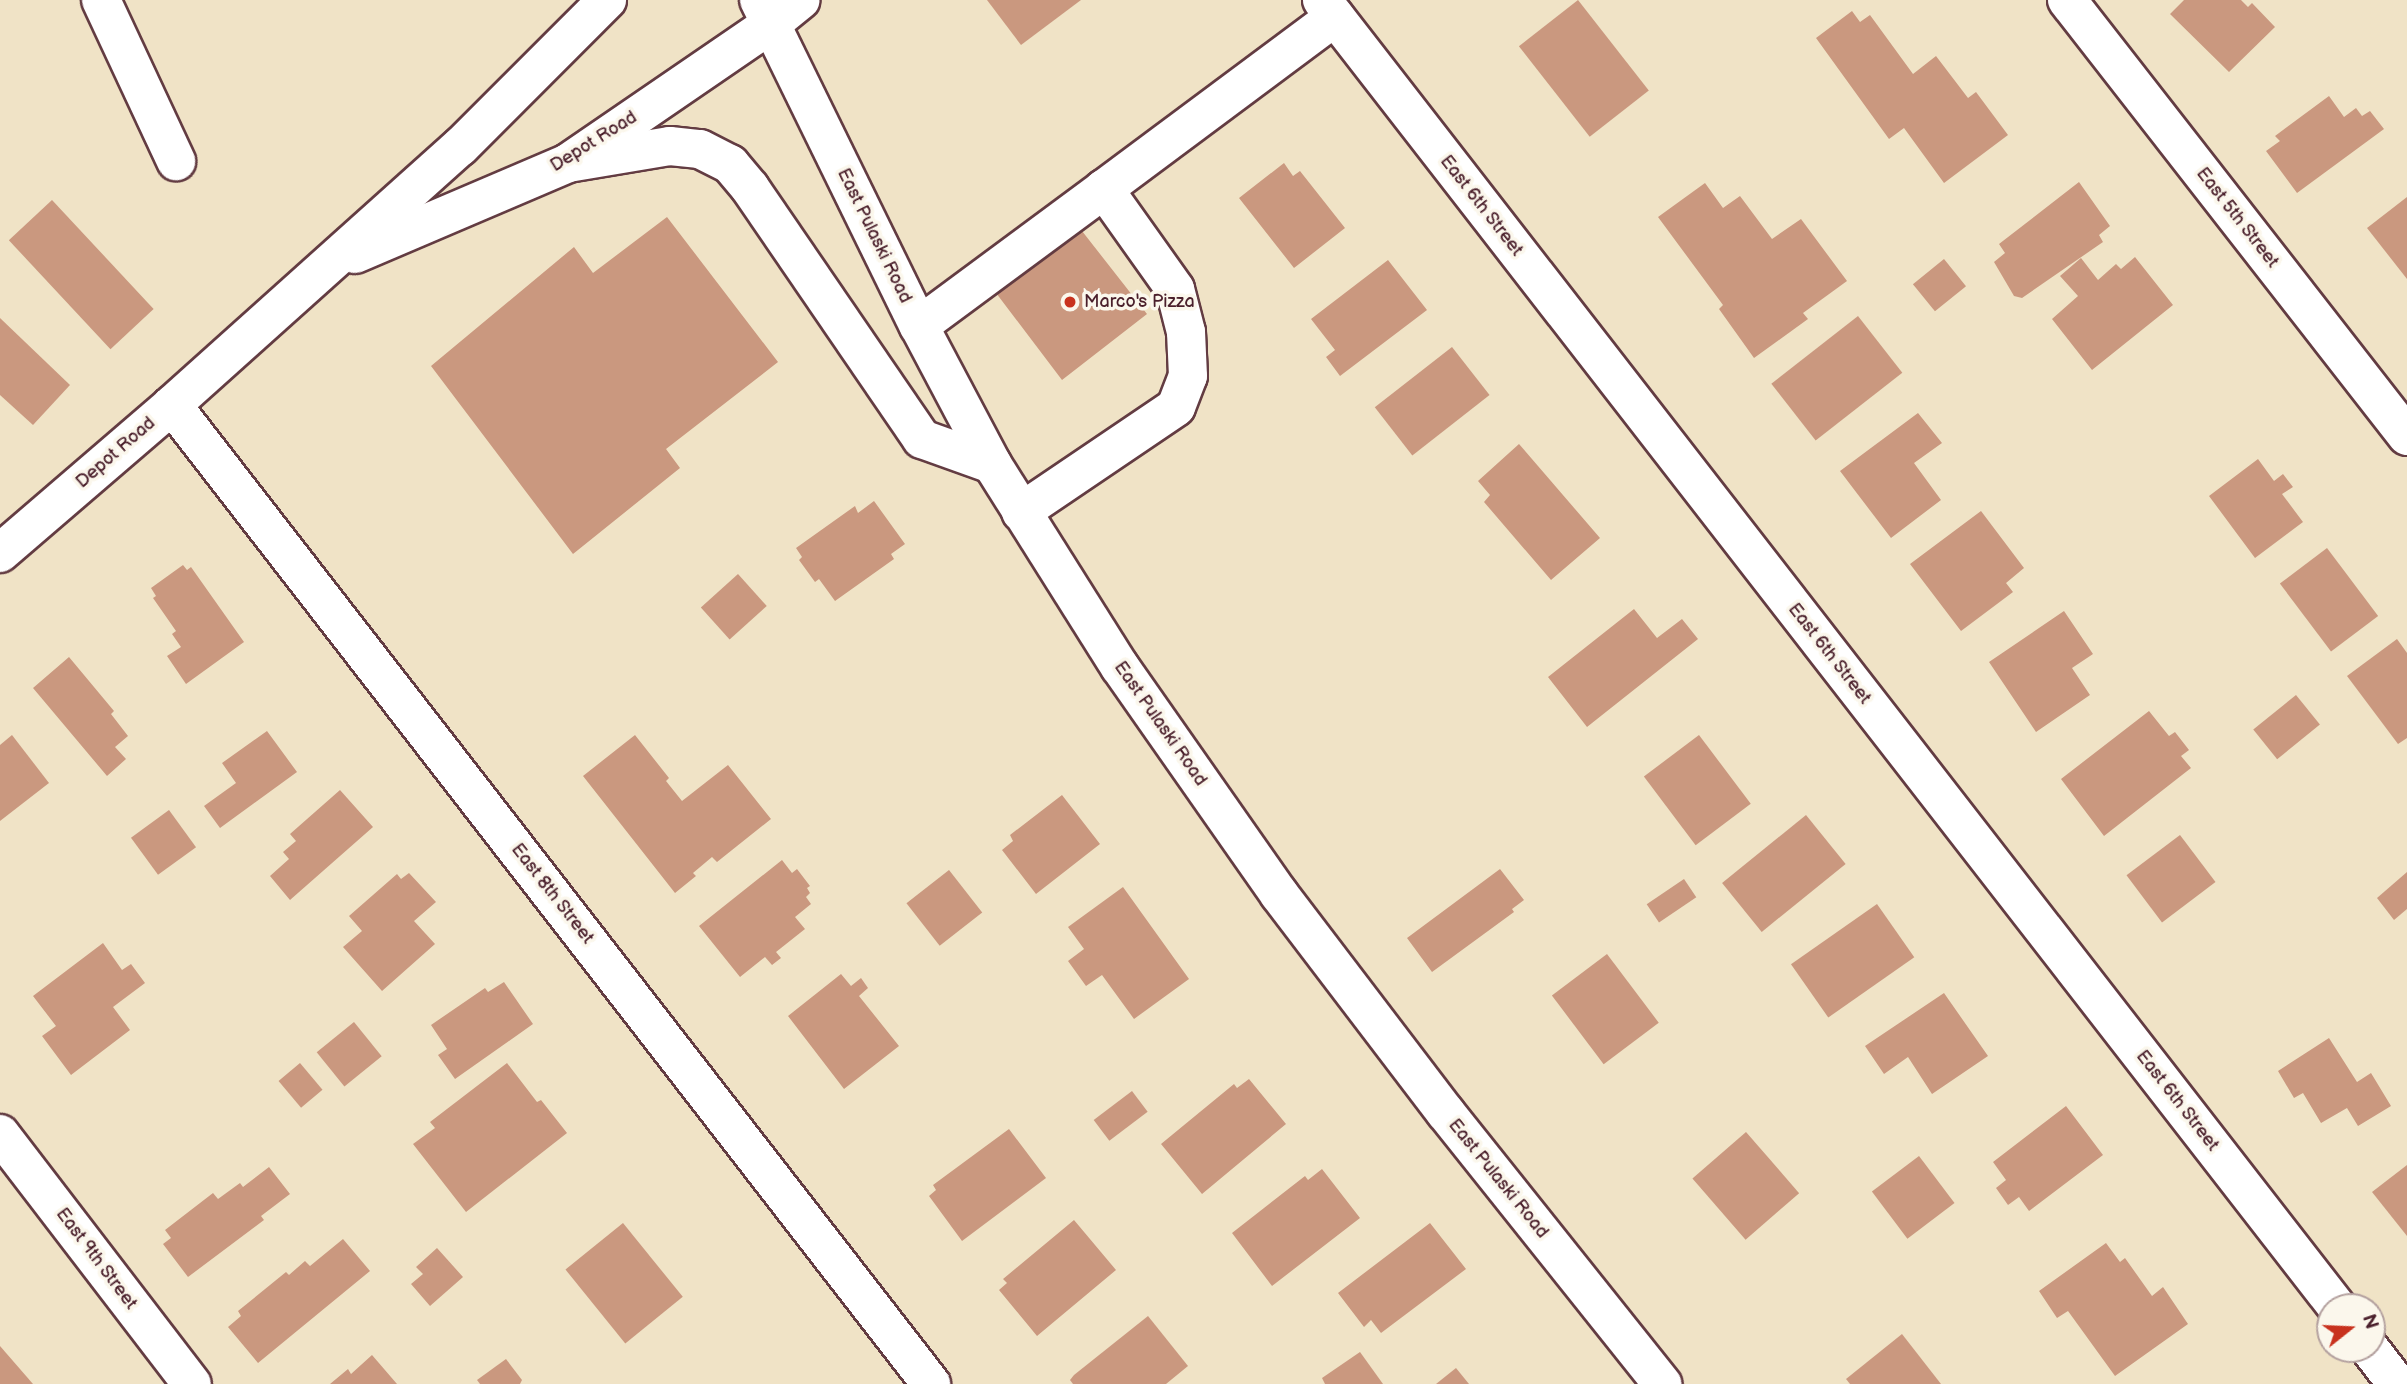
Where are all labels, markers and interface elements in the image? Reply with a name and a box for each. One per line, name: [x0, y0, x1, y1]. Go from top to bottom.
street label: Depot Road: [547, 107, 641, 177]
street label: East 6th Street: [1435, 151, 1527, 261]
street label: East 5th Street: [2191, 164, 2283, 272]
street label: East Pulaski Road: [832, 165, 916, 307]
place label: Marco's Pizza: [1084, 291, 1195, 313]
marker: Marco's Pizza: [1062, 294, 1078, 310]
street label: Depot Road: [72, 413, 160, 493]
street label: East 6th Street: [1783, 599, 1875, 709]
street label: East Pulaski Road: [1109, 658, 1211, 790]
street label: East 8th Street: [506, 839, 598, 949]
street label: East 6th Street: [2131, 1046, 2223, 1156]
street label: East Pulaski Road: [1443, 1115, 1553, 1243]
street label: East 9th Street: [51, 1204, 141, 1314]
north arrow: [2316, 1293, 2386, 1363]
text: N: [2356, 1312, 2383, 1332]

